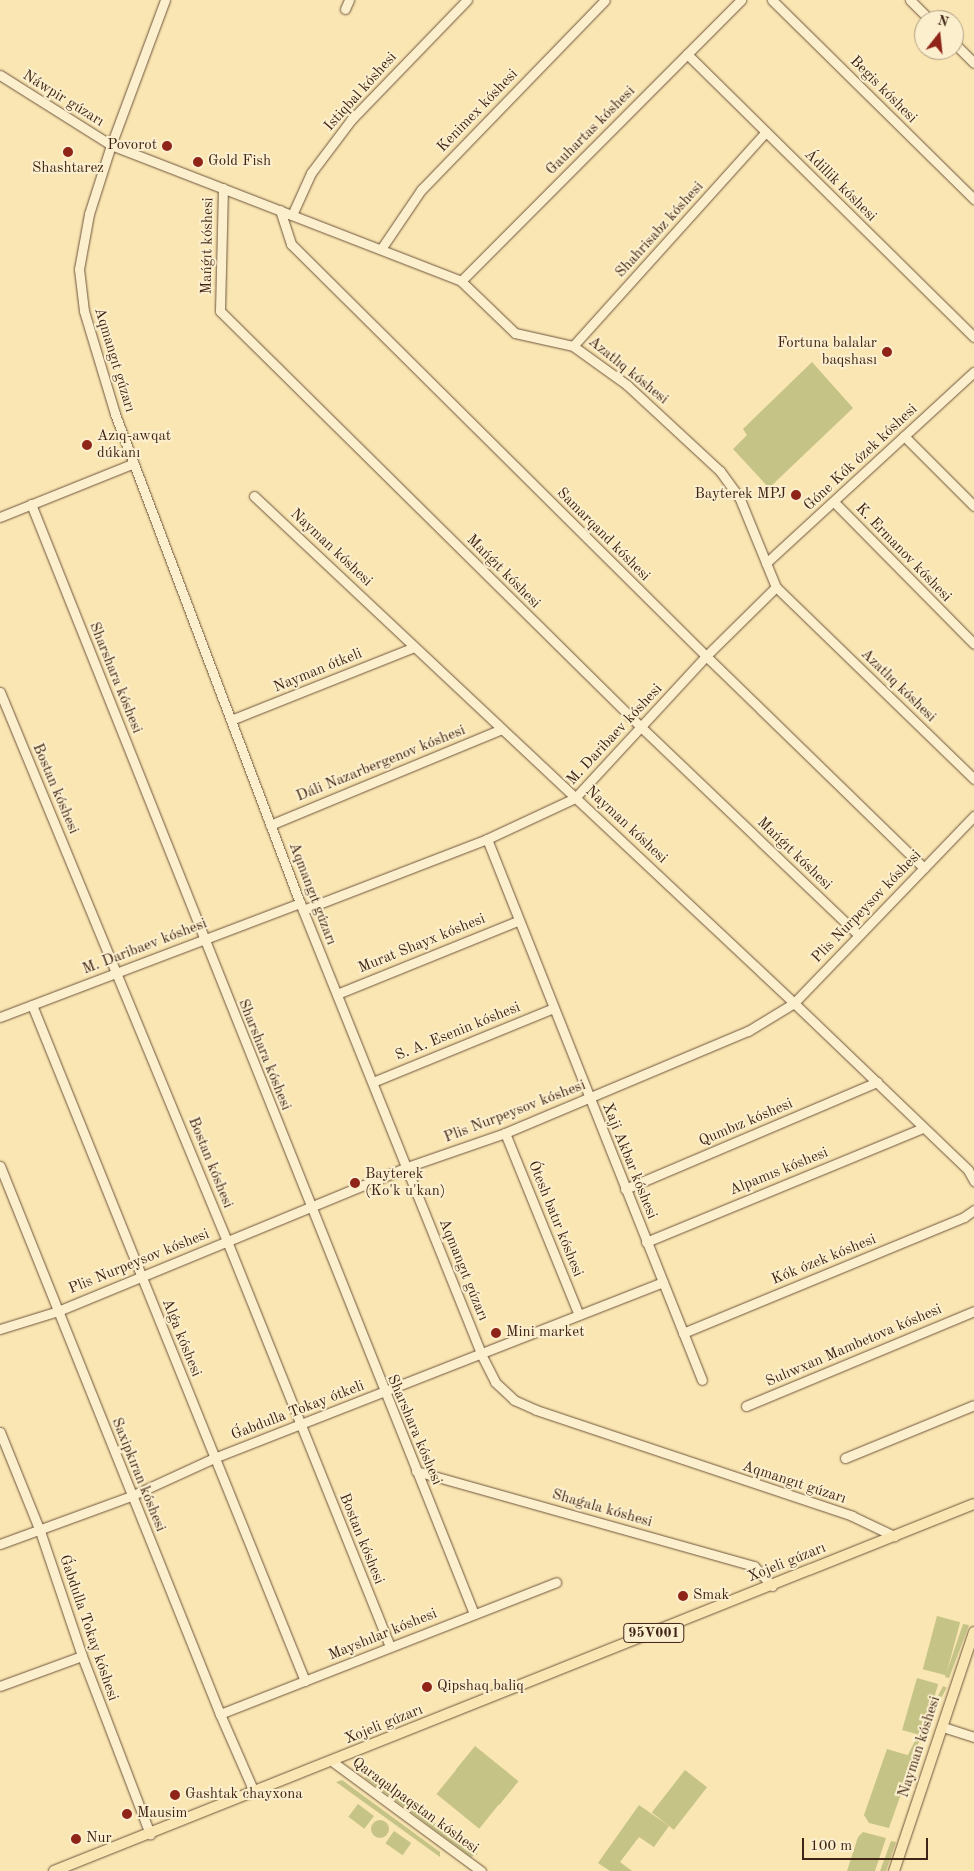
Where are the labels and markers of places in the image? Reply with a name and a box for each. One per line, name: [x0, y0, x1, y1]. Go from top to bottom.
place label: Povorot: [107, 137, 157, 155]
marker: Povorot: [161, 140, 173, 152]
marker: Shashtarez: [62, 146, 74, 158]
place label: Gold Fish: [208, 153, 271, 171]
marker: Gold Fish: [192, 156, 204, 168]
place label: Shashtarez: [32, 160, 104, 178]
place label: Fortuna balalar baqshası: [777, 334, 877, 369]
marker: Fortuna balalar baqshası: [881, 346, 893, 358]
place label: Azıq-awqat dúkanı: [97, 427, 171, 462]
marker: Azıq-awqat dúkanı: [81, 439, 93, 451]
place label: Bayterek MPJ: [694, 486, 786, 504]
marker: Bayterek MPJ: [790, 489, 802, 501]
place label: Bayterek (Ko'k u'kan): [365, 1165, 445, 1200]
marker: Bayterek (Ko'k u'kan): [349, 1177, 361, 1189]
place label: Mini market: [506, 1324, 584, 1342]
marker: Mini market: [490, 1327, 502, 1339]
place label: Smak: [693, 1587, 729, 1605]
marker: Smak: [677, 1590, 689, 1602]
place label: Qipshaq baliq: [437, 1678, 524, 1696]
marker: Qipshaq baliq: [421, 1681, 433, 1693]
place label: Gashtak chayxona: [185, 1786, 303, 1804]
marker: Gashtak chayxona: [169, 1789, 181, 1801]
place label: Mausim: [137, 1805, 187, 1823]
marker: Mausim: [121, 1808, 133, 1820]
place label: Nur: [86, 1830, 112, 1848]
marker: Nur: [70, 1833, 82, 1845]

